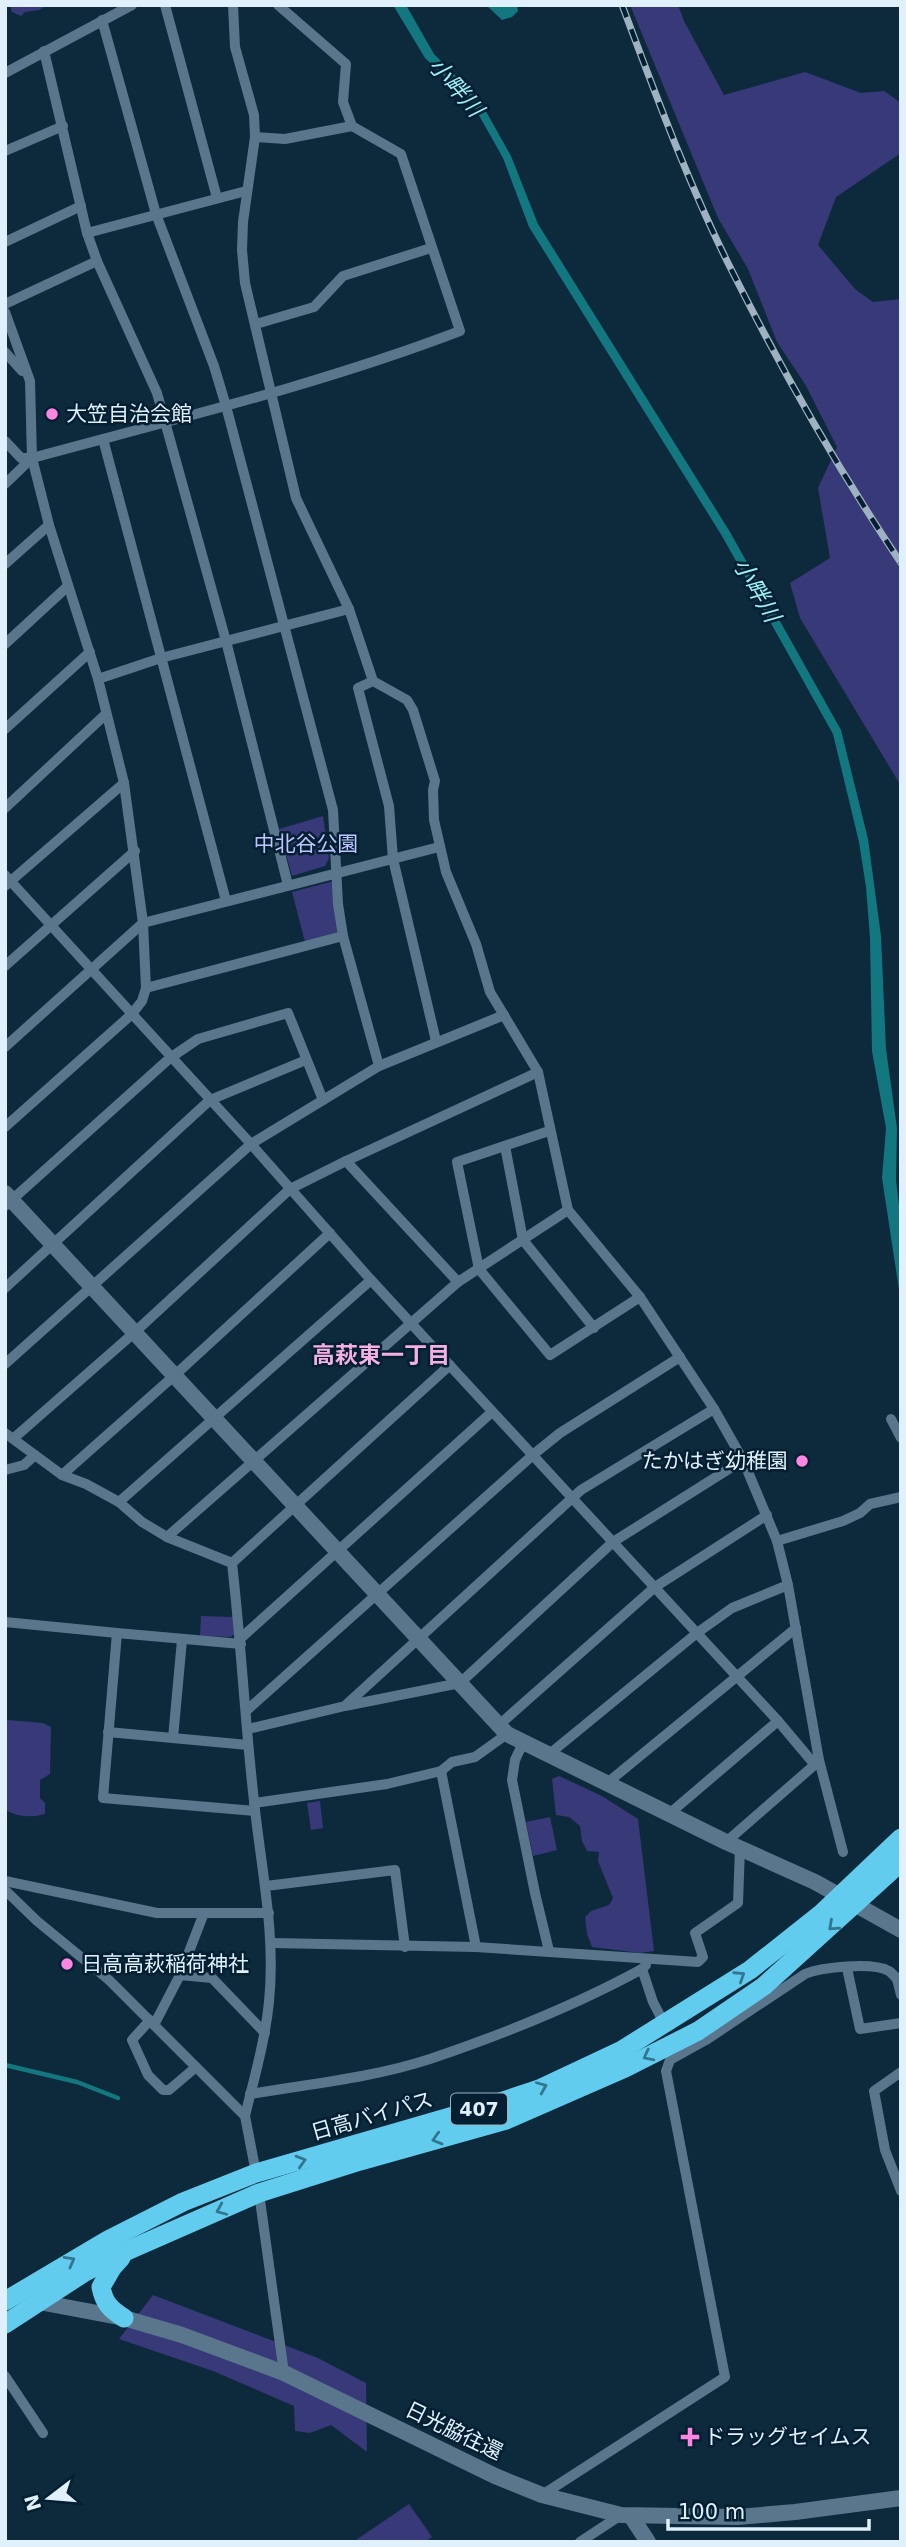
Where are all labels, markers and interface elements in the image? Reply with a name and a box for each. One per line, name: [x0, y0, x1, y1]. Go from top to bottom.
water label: 小畔川: [424, 52, 490, 124]
place label: 大笠自治会館: [66, 402, 192, 426]
marker: 大笠自治会館: [44, 406, 60, 422]
water label: 小畔川: [728, 554, 787, 629]
park label: 中北谷公園: [254, 832, 359, 856]
district label: 高萩東一丁目: [312, 1342, 450, 1368]
place label: たかはぎ幼稚園: [642, 1449, 788, 1473]
marker: たかはぎ幼稚園: [794, 1453, 810, 1469]
one-way arrow: [828, 1917, 841, 1930]
place label: 日高高萩稲荷神社: [81, 1952, 249, 1976]
marker: 日高高萩稲荷神社: [59, 1956, 75, 1972]
one-way arrow: [732, 1972, 745, 1985]
one-way arrow: [643, 2048, 655, 2062]
one-way arrow: [534, 2081, 547, 2095]
street label: 日高バイパス: [308, 2087, 436, 2145]
road number: 407: [451, 2094, 507, 2124]
one-way arrow: [431, 2131, 443, 2145]
one-way arrow: [294, 2154, 306, 2169]
one-way arrow: [215, 2201, 227, 2215]
one-way arrow: [63, 2256, 76, 2269]
street label: 日光脇往還: [402, 2397, 506, 2465]
place label: ドラッグセイムス: [704, 2425, 872, 2449]
marker: ドラッグセイムス: [682, 2429, 698, 2445]
north arrow: [14, 2463, 84, 2533]
scale bar: [668, 2488, 869, 2532]
text: N: [20, 2492, 45, 2513]
text: 100 m: [678, 2500, 745, 2524]

